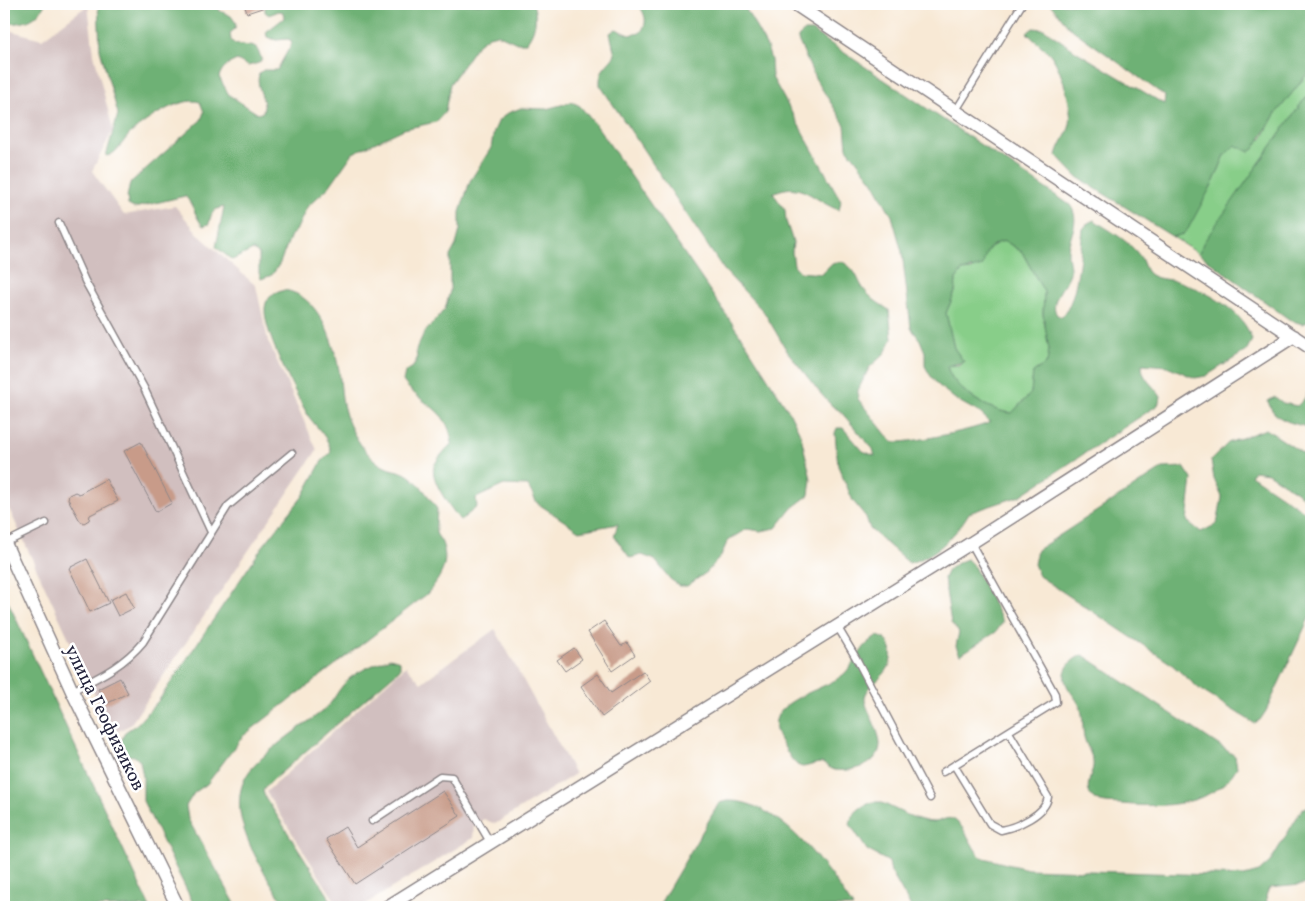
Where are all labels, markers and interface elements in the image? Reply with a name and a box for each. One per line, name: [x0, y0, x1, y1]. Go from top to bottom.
street label: улица Геофизиков: [58, 641, 151, 795]

